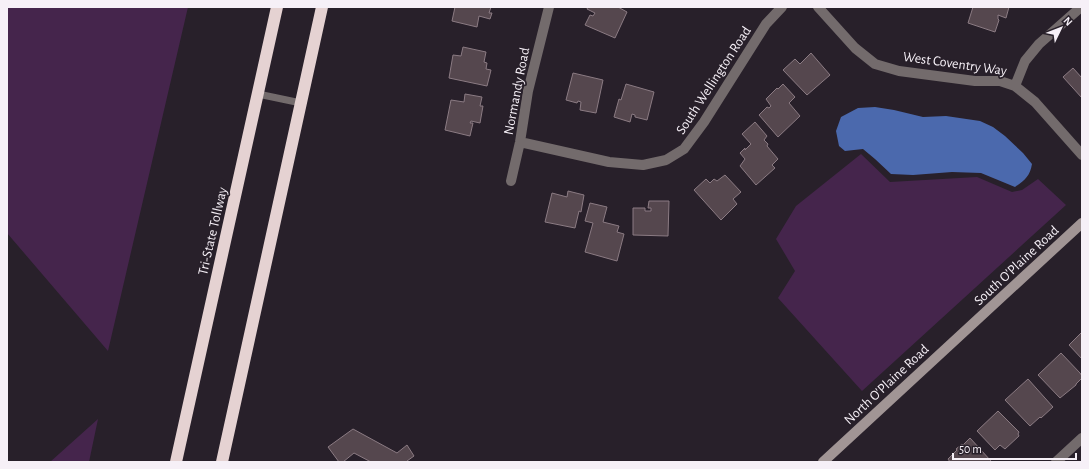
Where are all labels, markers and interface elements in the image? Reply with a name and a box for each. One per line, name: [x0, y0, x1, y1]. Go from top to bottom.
north arrow: [1041, 8, 1081, 48]
text: N: [1061, 15, 1075, 28]
street label: South Wellington Road: [674, 24, 754, 137]
street label: Normandy Road: [502, 46, 532, 136]
street label: West Coventry Way: [902, 50, 1008, 78]
street label: Tri-State Tollway: [196, 186, 230, 277]
street label: South O'Plaine Road: [972, 223, 1062, 308]
street label: North O'Plaine Road: [842, 342, 932, 427]
scale bar: [953, 435, 1076, 461]
text: 50 m: [959, 443, 982, 455]

